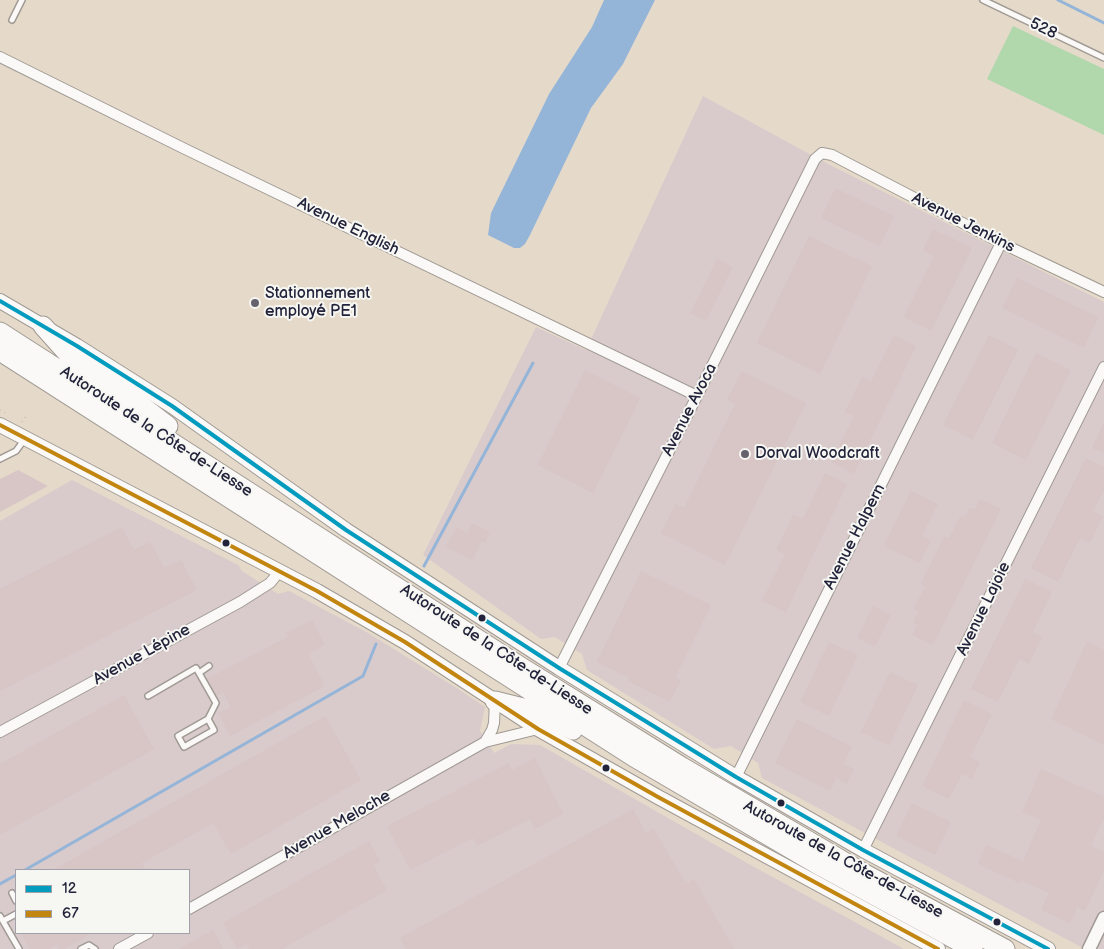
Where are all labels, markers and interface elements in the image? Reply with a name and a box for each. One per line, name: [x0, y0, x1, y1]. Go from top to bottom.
street label: 528: [1026, 14, 1060, 44]
street label: Avenue Jenkins: [908, 189, 1018, 257]
street label: Avenue English: [294, 194, 402, 260]
place label: Stationnement employé PE1: [265, 284, 370, 322]
marker: Stationnement employé PE1: [249, 297, 261, 309]
street label: Avenue Avoca: [658, 360, 722, 460]
street label: Autoroute de la Côte-de-Liesse: [56, 363, 256, 501]
place label: Dorval Woodcraft: [755, 444, 880, 464]
marker: Dorval Woodcraft: [739, 448, 751, 460]
street label: Avenue Halpern: [820, 481, 890, 593]
unlabelled marker: [221, 538, 231, 548]
street label: Avenue Lajoie: [953, 559, 1015, 659]
street label: Autoroute de la Côte-de-Liesse: [396, 581, 596, 719]
unlabelled marker: [477, 613, 487, 623]
street label: Avenue Lépine: [90, 620, 194, 690]
unlabelled marker: [601, 763, 611, 773]
street label: Avenue Meloche: [280, 787, 394, 863]
street label: Autoroute de la Côte-de-Liesse: [740, 797, 946, 923]
unlabelled marker: [776, 798, 786, 808]
legend: [15, 869, 190, 934]
text: 12: [62, 879, 77, 898]
text: 67: [62, 904, 79, 923]
unlabelled marker: [992, 917, 1002, 927]

